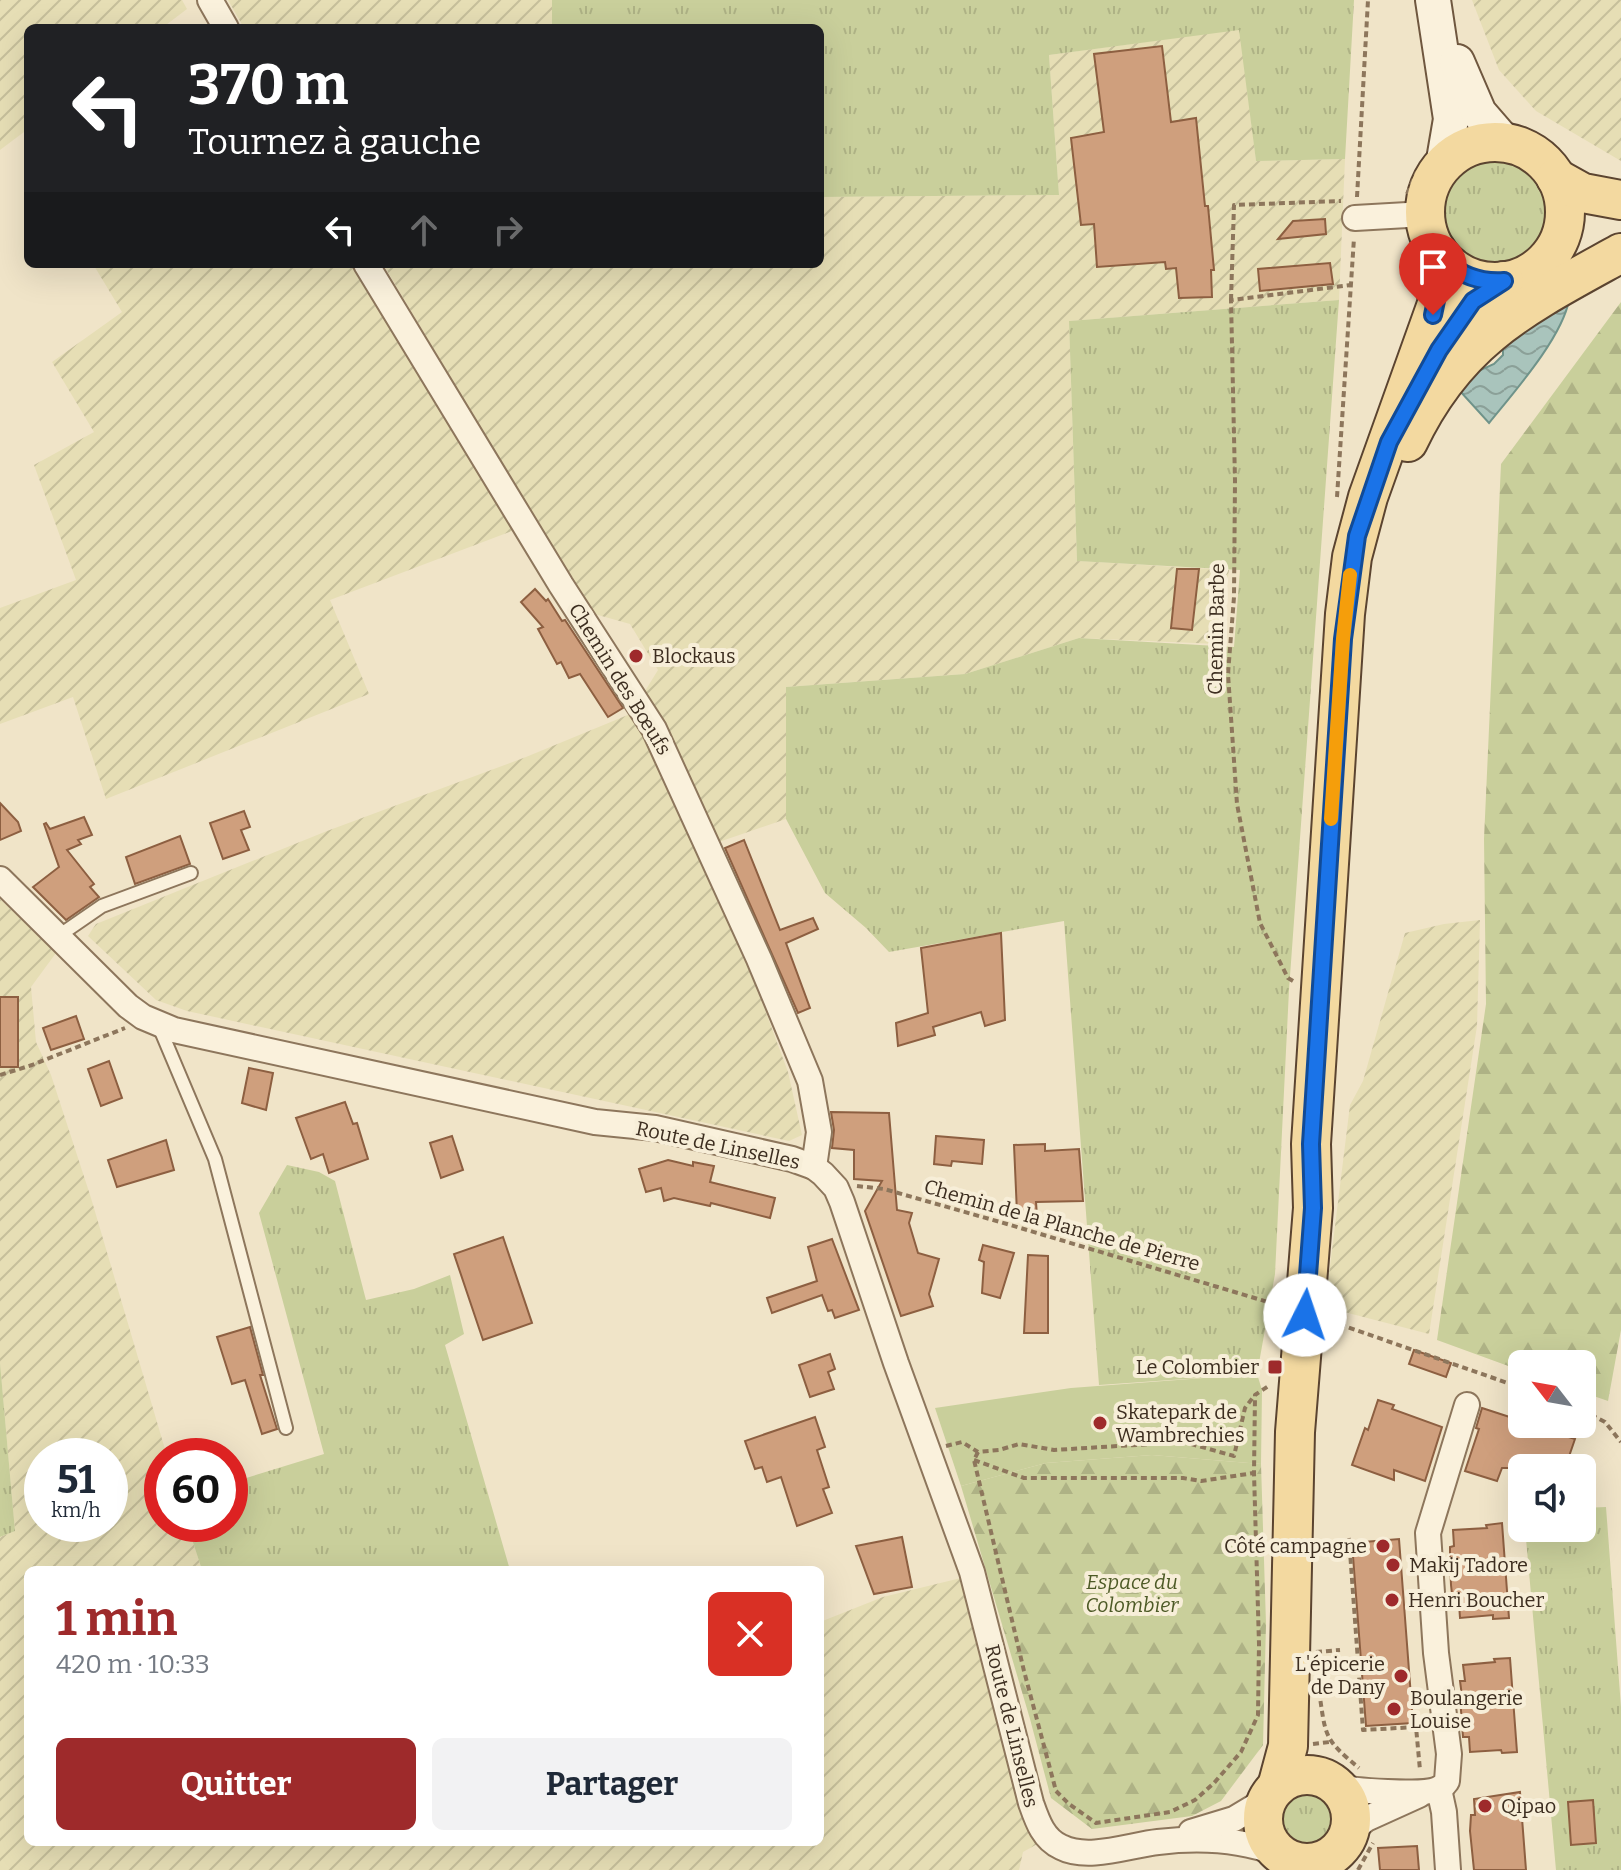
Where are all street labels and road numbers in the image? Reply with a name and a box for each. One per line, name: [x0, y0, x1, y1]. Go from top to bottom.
street label: Chemin Barbe: [1203, 563, 1229, 695]
street label: Chemin des Bœufs: [564, 599, 676, 759]
street label: Route de Linselles: [634, 1116, 802, 1174]
street label: Chemin de la Planche de Pierre: [921, 1174, 1203, 1276]
street label: Route de Linselles: [980, 1642, 1044, 1810]

